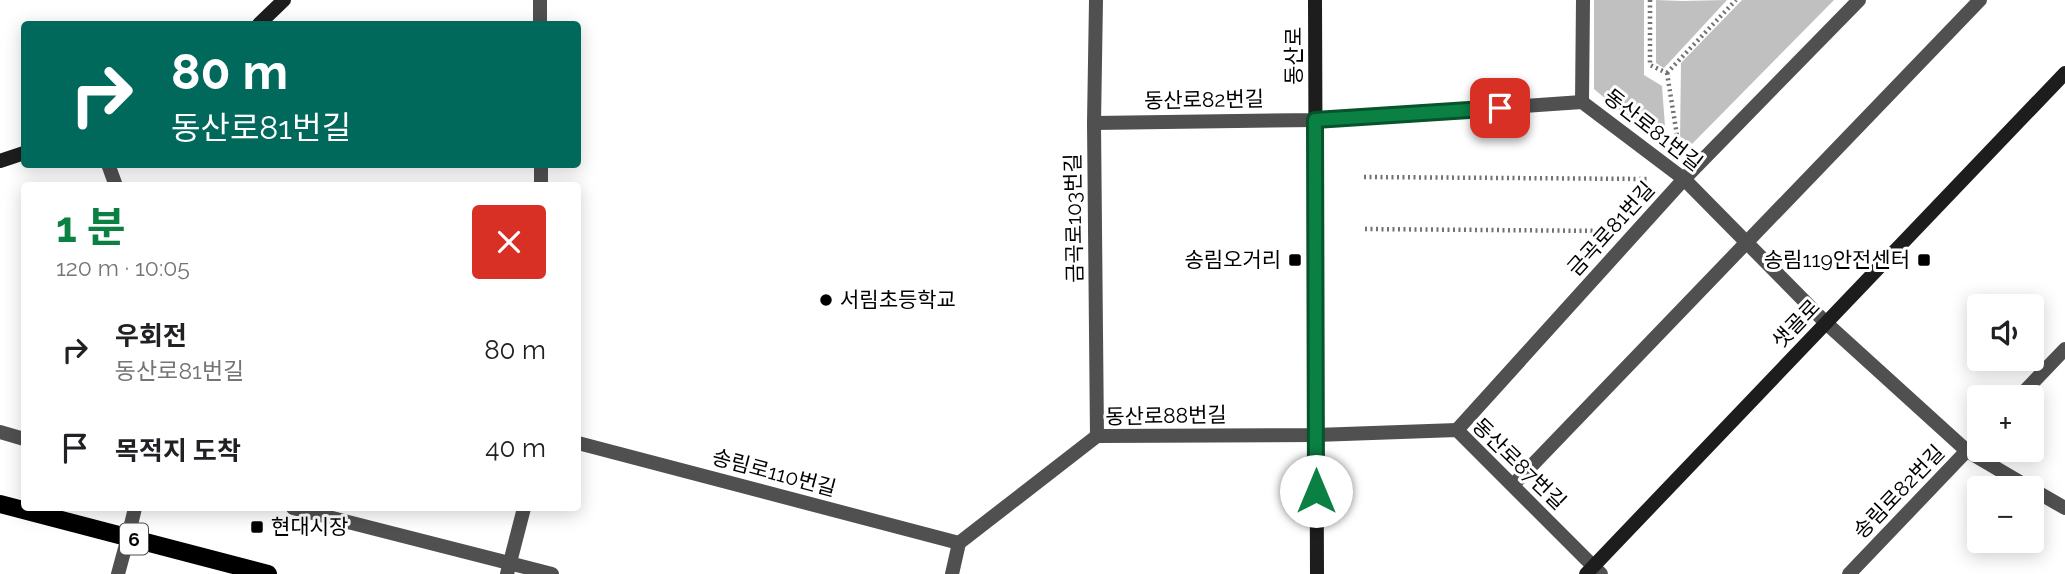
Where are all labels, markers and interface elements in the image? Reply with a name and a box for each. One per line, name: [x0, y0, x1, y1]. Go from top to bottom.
street label: 동산로: [1281, 27, 1306, 85]
text: 80 m: [171, 43, 288, 100]
icon: right: [56, 49, 147, 140]
pin: [1470, 78, 1530, 138]
street label: 동산로81번길: [1599, 83, 1708, 176]
street label: 동산로82번길: [1144, 86, 1264, 113]
icon: arrive: [1481, 89, 1519, 127]
text: 동산로81번길: [171, 109, 351, 146]
street label: 금곡로103번길: [1060, 153, 1087, 283]
street label: 금곡로81번길: [1562, 176, 1659, 281]
text: 1 분: [56, 203, 125, 252]
button: close: [472, 205, 546, 279]
place label: 송림오거리: [1184, 247, 1281, 272]
place label: 송림119안전센터: [1764, 247, 1910, 272]
marker: 송림오거리: [1287, 252, 1303, 268]
marker: 송림119안전센터: [1916, 252, 1932, 268]
text: 120 m · 10:05: [56, 254, 190, 281]
place label: 서림초등학교: [840, 287, 956, 312]
marker: 서림초등학교: [818, 292, 834, 308]
street label: 샛골로: [1767, 294, 1825, 353]
map controls: [1967, 294, 2044, 553]
button: sound: [1967, 294, 2044, 371]
text: 우회전: [115, 321, 187, 351]
icon: right: [56, 331, 94, 369]
text: 80 m: [484, 335, 546, 365]
text: 동산로81번길: [115, 357, 244, 384]
button: +: [1967, 385, 2044, 462]
street label: 동산로88번길: [1105, 402, 1227, 429]
street label: 동산로87번길: [1467, 413, 1571, 514]
icon: arrive: [56, 429, 94, 467]
text: 40 m: [485, 433, 546, 463]
text: 목적지 도착: [115, 436, 241, 466]
street label: 송림로82번길: [1848, 440, 1949, 543]
street label: 송림로110번길: [709, 444, 839, 501]
position arrow: [1279, 454, 1353, 528]
button: −: [1967, 476, 2044, 553]
place label: 현대시장: [271, 514, 348, 539]
marker: 현대시장: [249, 519, 265, 535]
road number: 6: [120, 524, 148, 554]

